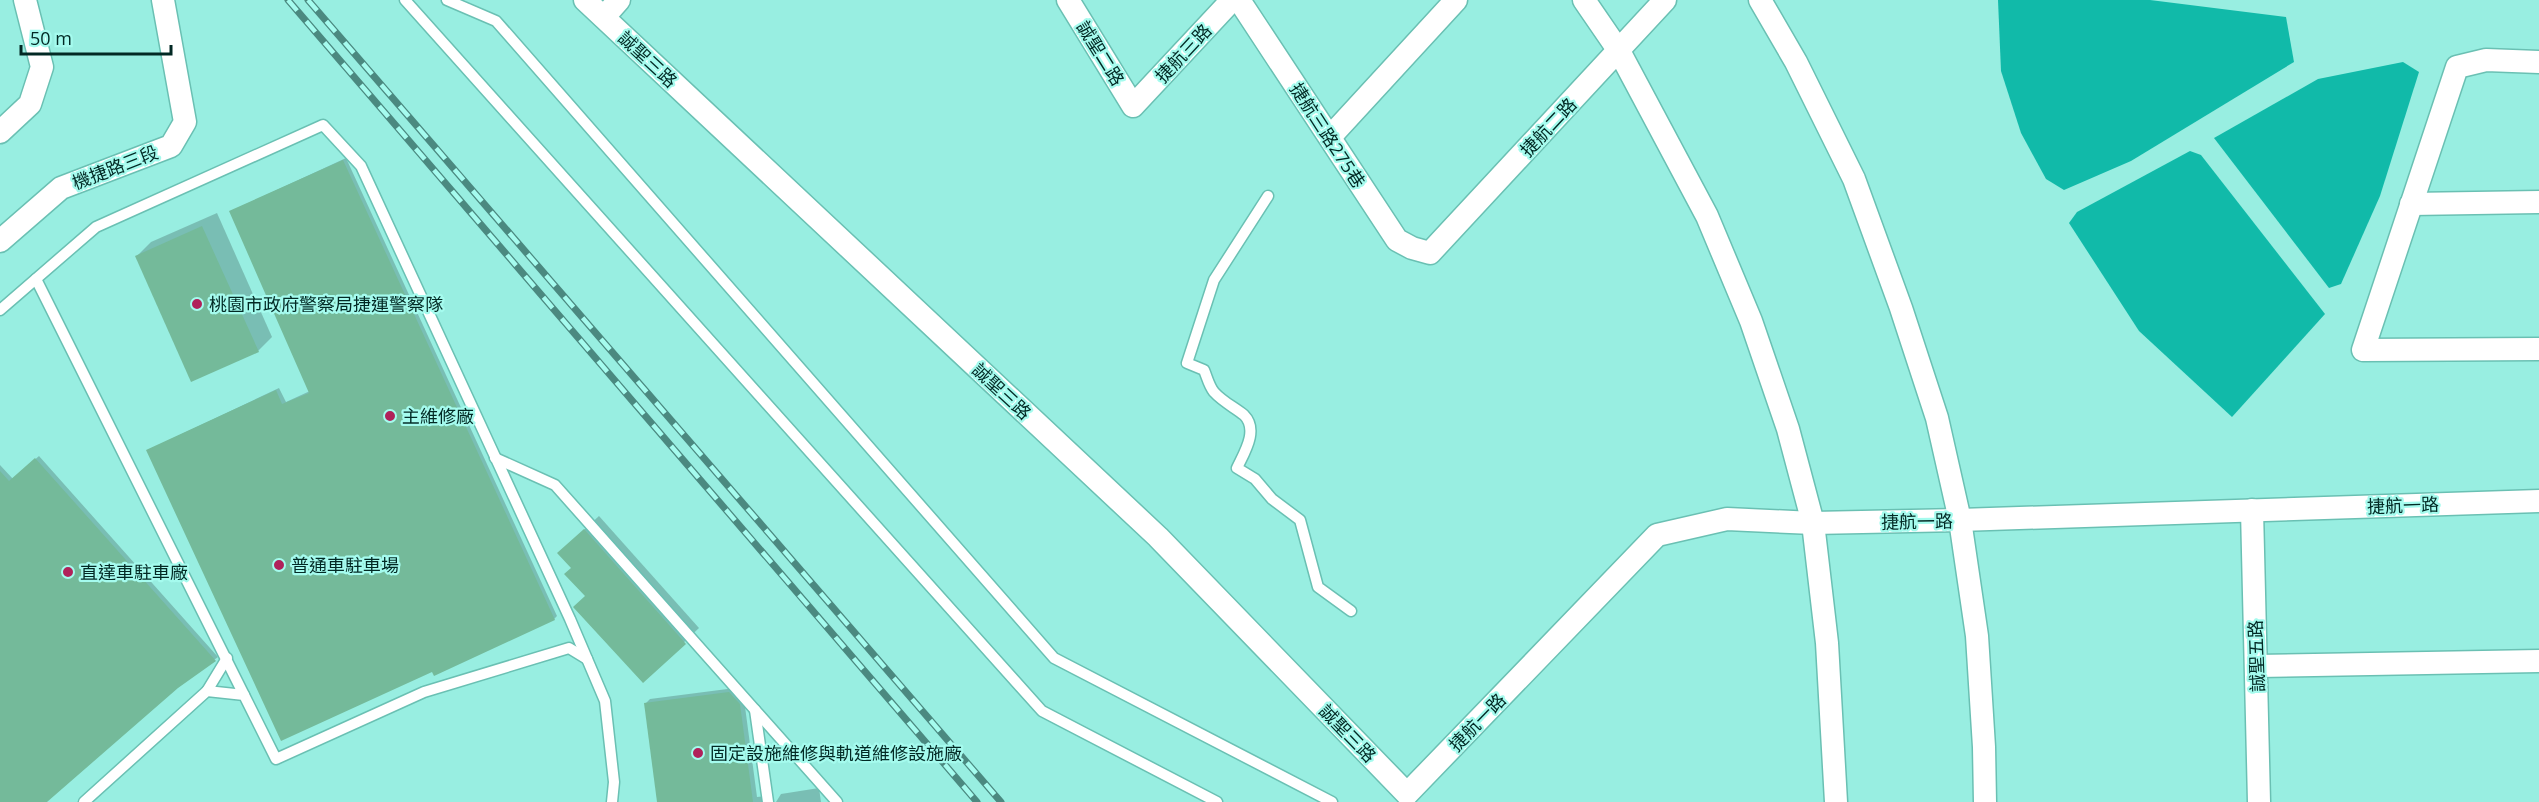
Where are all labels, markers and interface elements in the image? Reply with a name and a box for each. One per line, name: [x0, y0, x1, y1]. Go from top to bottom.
street label: 誠聖二路: [1072, 16, 1130, 90]
scale bar: [21, 18, 171, 56]
street label: 捷航三路: [1150, 18, 1216, 88]
text: 50 m: [30, 26, 72, 50]
street label: 誠聖三路: [613, 26, 683, 92]
street label: 捷航三路275巷: [1285, 78, 1371, 192]
street label: 捷航二路: [1515, 92, 1581, 162]
street label: 機捷路三段: [69, 140, 161, 194]
place label: 桃園市政府警察局捷運警察隊: [209, 292, 443, 316]
marker: 桃園市政府警察局捷運警察隊: [190, 297, 204, 311]
street label: 誠聖三路: [967, 358, 1037, 424]
place label: 主維修廠: [402, 404, 474, 428]
marker: 主維修廠: [383, 409, 397, 423]
street label: 捷航一路: [2367, 492, 2439, 518]
street label: 捷航一路: [1881, 508, 1953, 534]
place label: 普通車駐車場: [291, 553, 399, 577]
marker: 普通車駐車場: [272, 558, 286, 572]
place label: 直達車駐車廠: [80, 560, 188, 584]
marker: 直達車駐車廠: [61, 565, 75, 579]
street label: 誠聖五路: [2243, 620, 2269, 692]
street label: 捷航一路: [1443, 688, 1511, 756]
street label: 誠聖三路: [1314, 699, 1382, 767]
place label: 固定設施維修與軌道維修設施廠: [710, 741, 962, 765]
marker: 固定設施維修與軌道維修設施廠: [691, 746, 705, 760]

